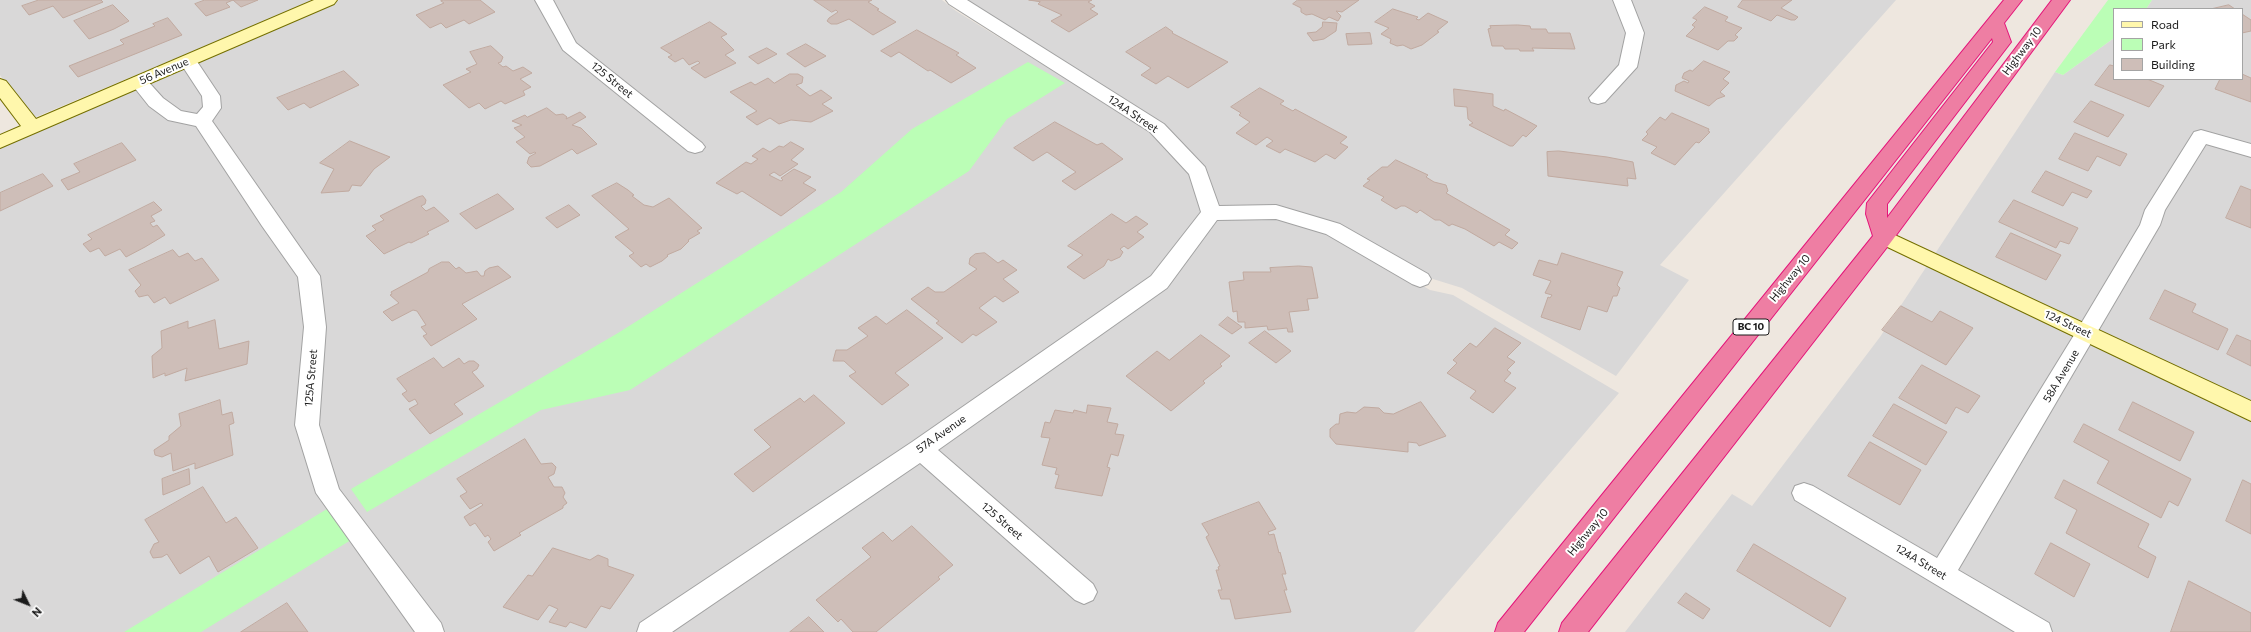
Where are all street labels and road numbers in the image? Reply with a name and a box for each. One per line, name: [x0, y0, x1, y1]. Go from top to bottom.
street label: Highway 10: [2000, 24, 2044, 78]
street label: 56 Avenue: [138, 55, 190, 87]
street label: 125 Street: [588, 59, 636, 101]
street label: 124A Street: [1105, 92, 1161, 136]
street label: Highway 10: [1767, 252, 1813, 304]
street label: 124 Street: [2042, 307, 2094, 341]
road number: BC 10: [1733, 319, 1769, 335]
street label: 58A Avenue: [2040, 347, 2082, 405]
street label: 125A Street: [302, 349, 320, 407]
street label: 57A Avenue: [914, 412, 968, 456]
street label: 125 Street: [979, 500, 1025, 542]
street label: Highway 10: [1565, 506, 1611, 558]
street label: 124A Street: [1893, 541, 1949, 583]

